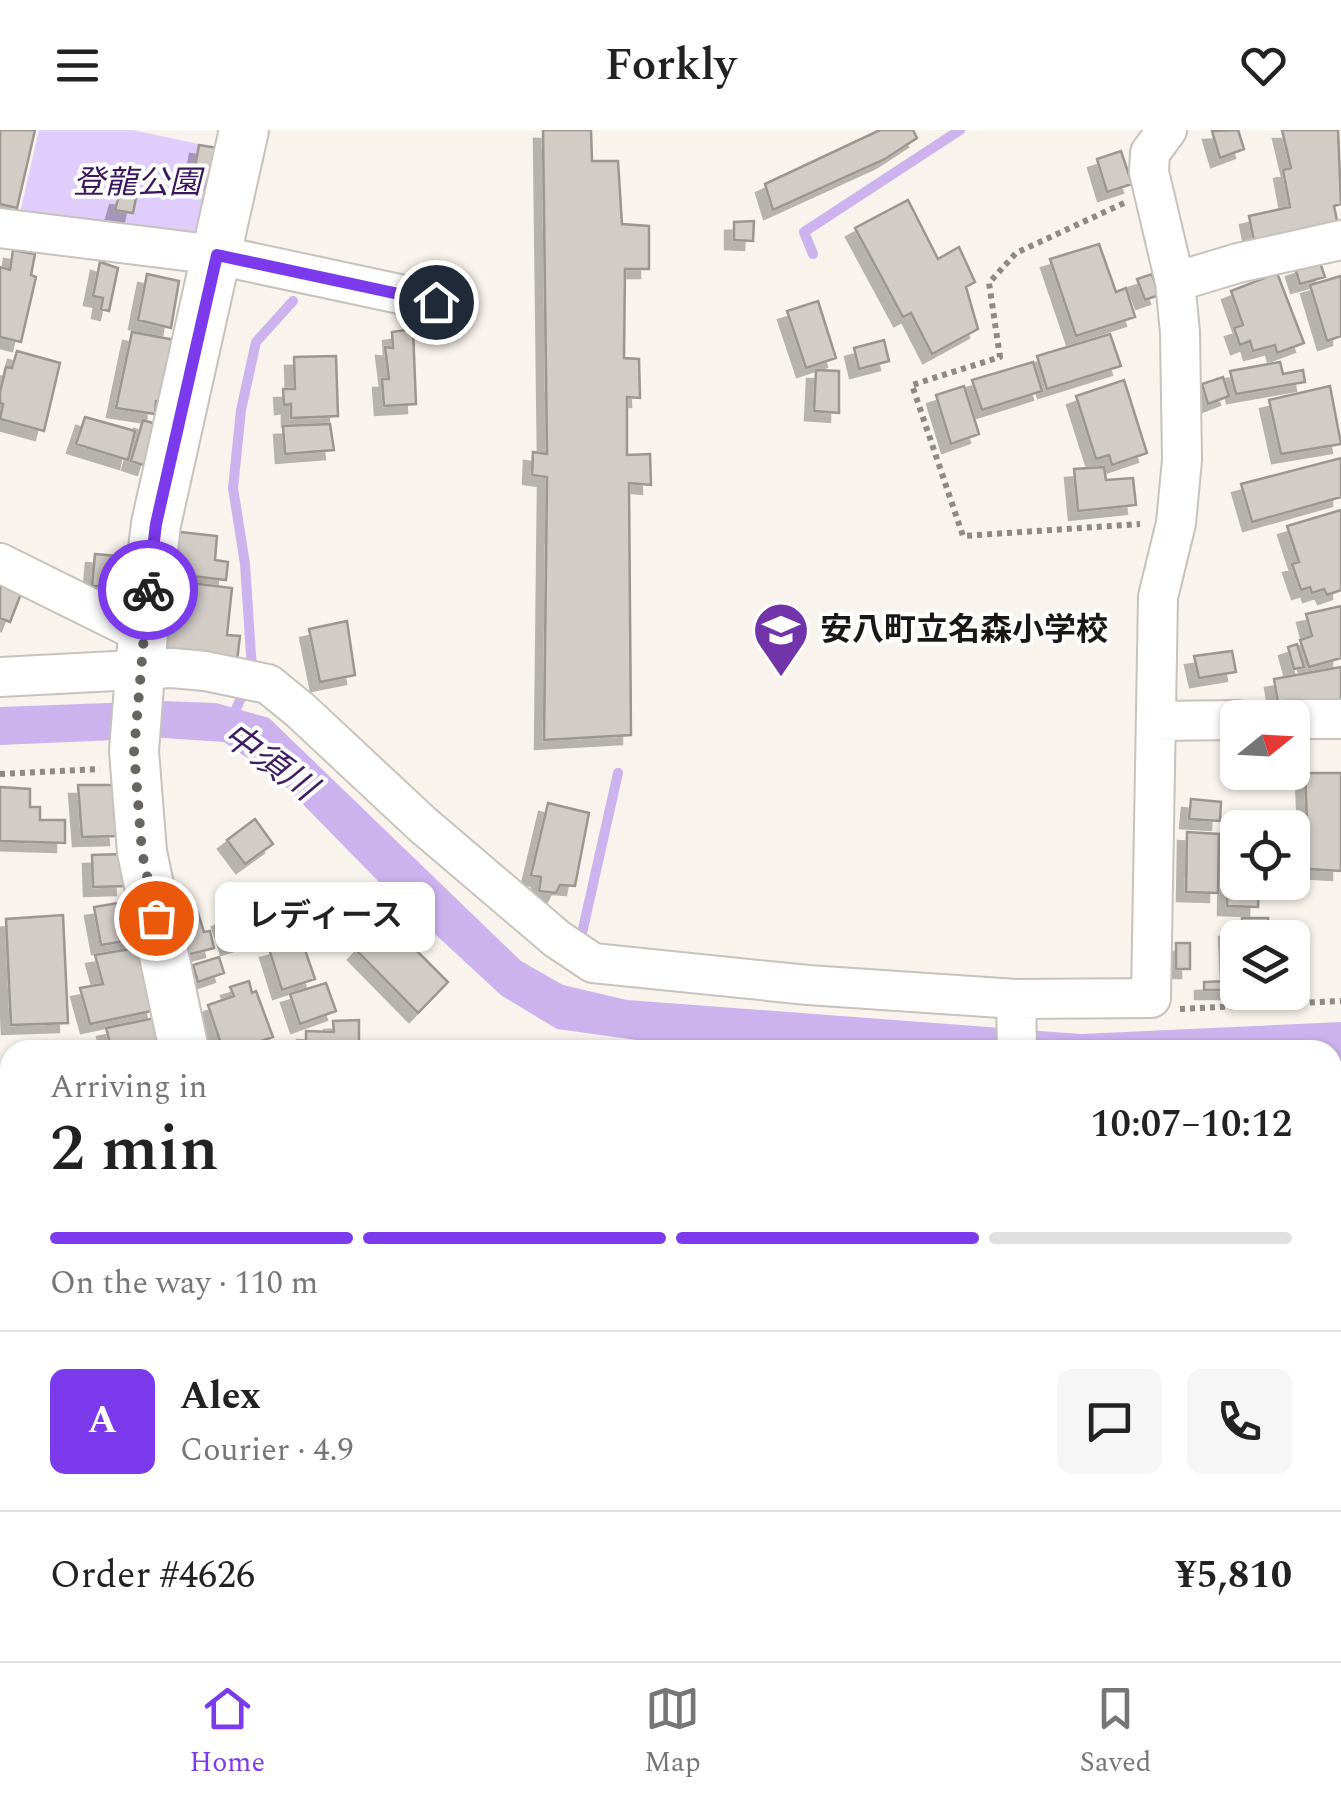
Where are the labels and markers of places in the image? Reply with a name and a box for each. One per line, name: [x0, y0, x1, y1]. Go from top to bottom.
pin: [394, 260, 479, 345]
school or university icon: 安八町立名森小学校: [751, 600, 811, 679]
place label: 安八町立名森小学校: [820, 606, 1108, 655]
pin: [114, 876, 199, 961]
callout: レディース: [216, 883, 436, 953]

